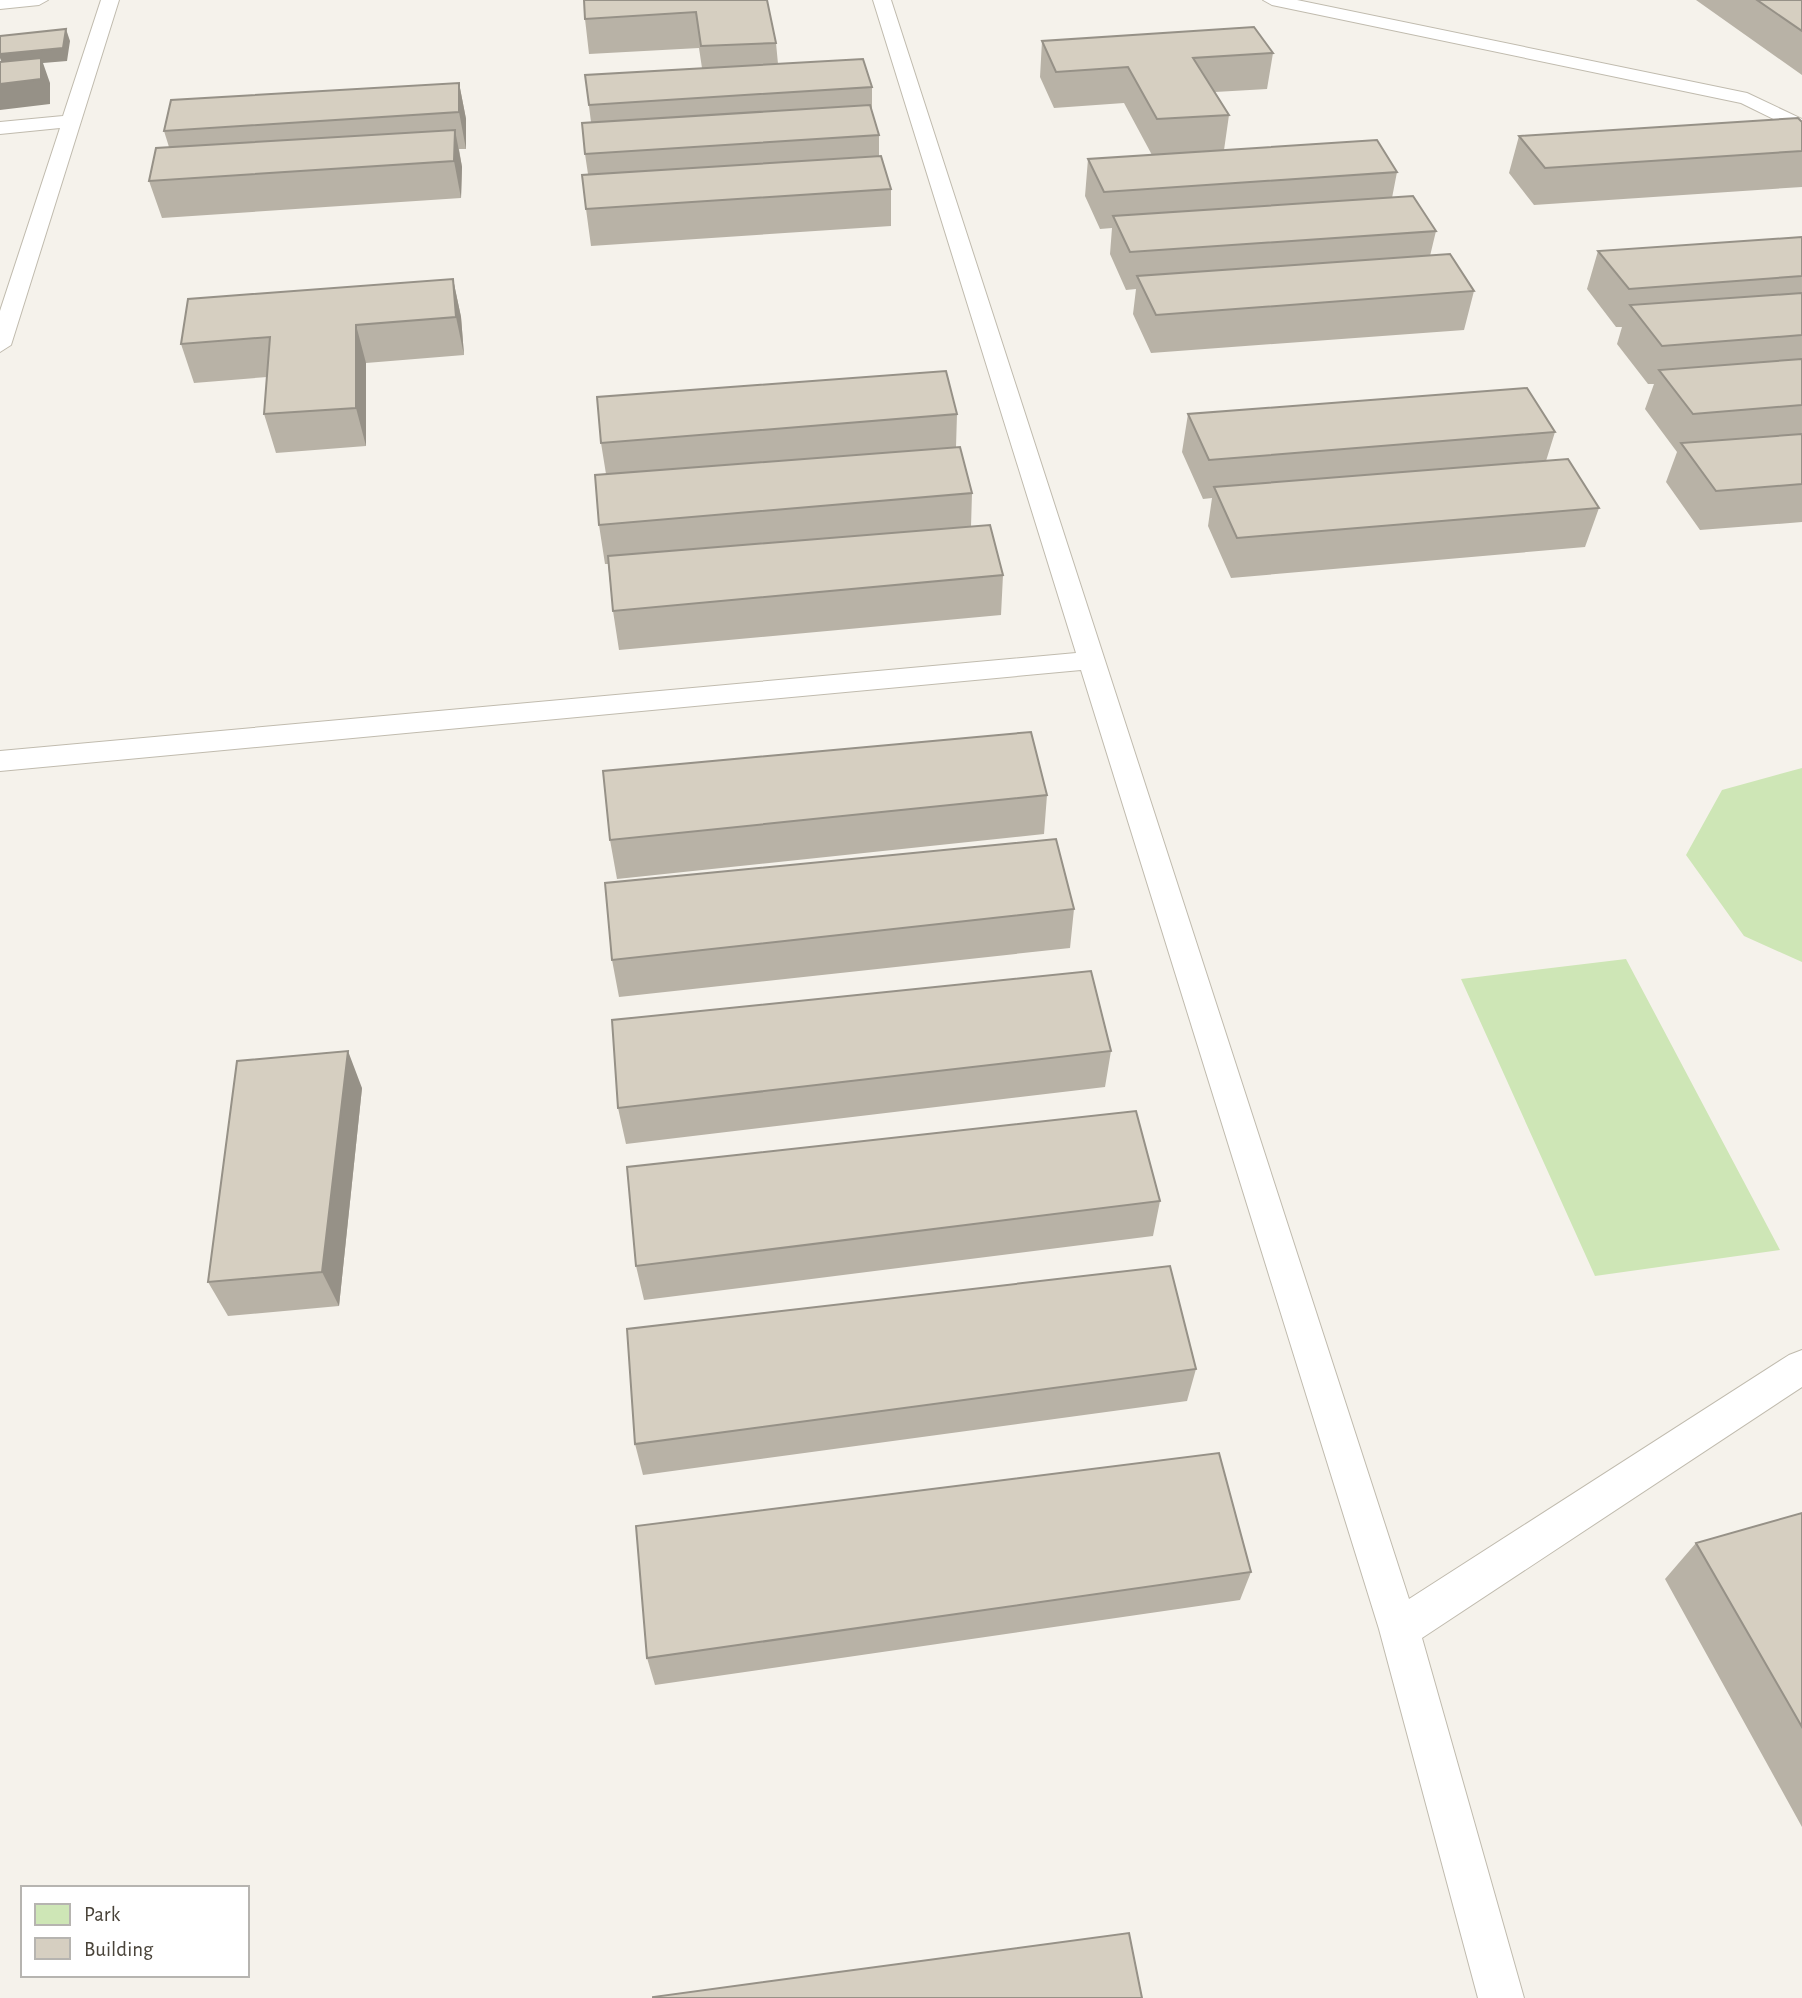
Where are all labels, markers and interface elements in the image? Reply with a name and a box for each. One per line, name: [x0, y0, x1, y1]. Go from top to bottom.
legend: [21, 1886, 248, 1977]
text: Park: [84, 1904, 121, 1925]
text: Building: [84, 1939, 154, 1960]

